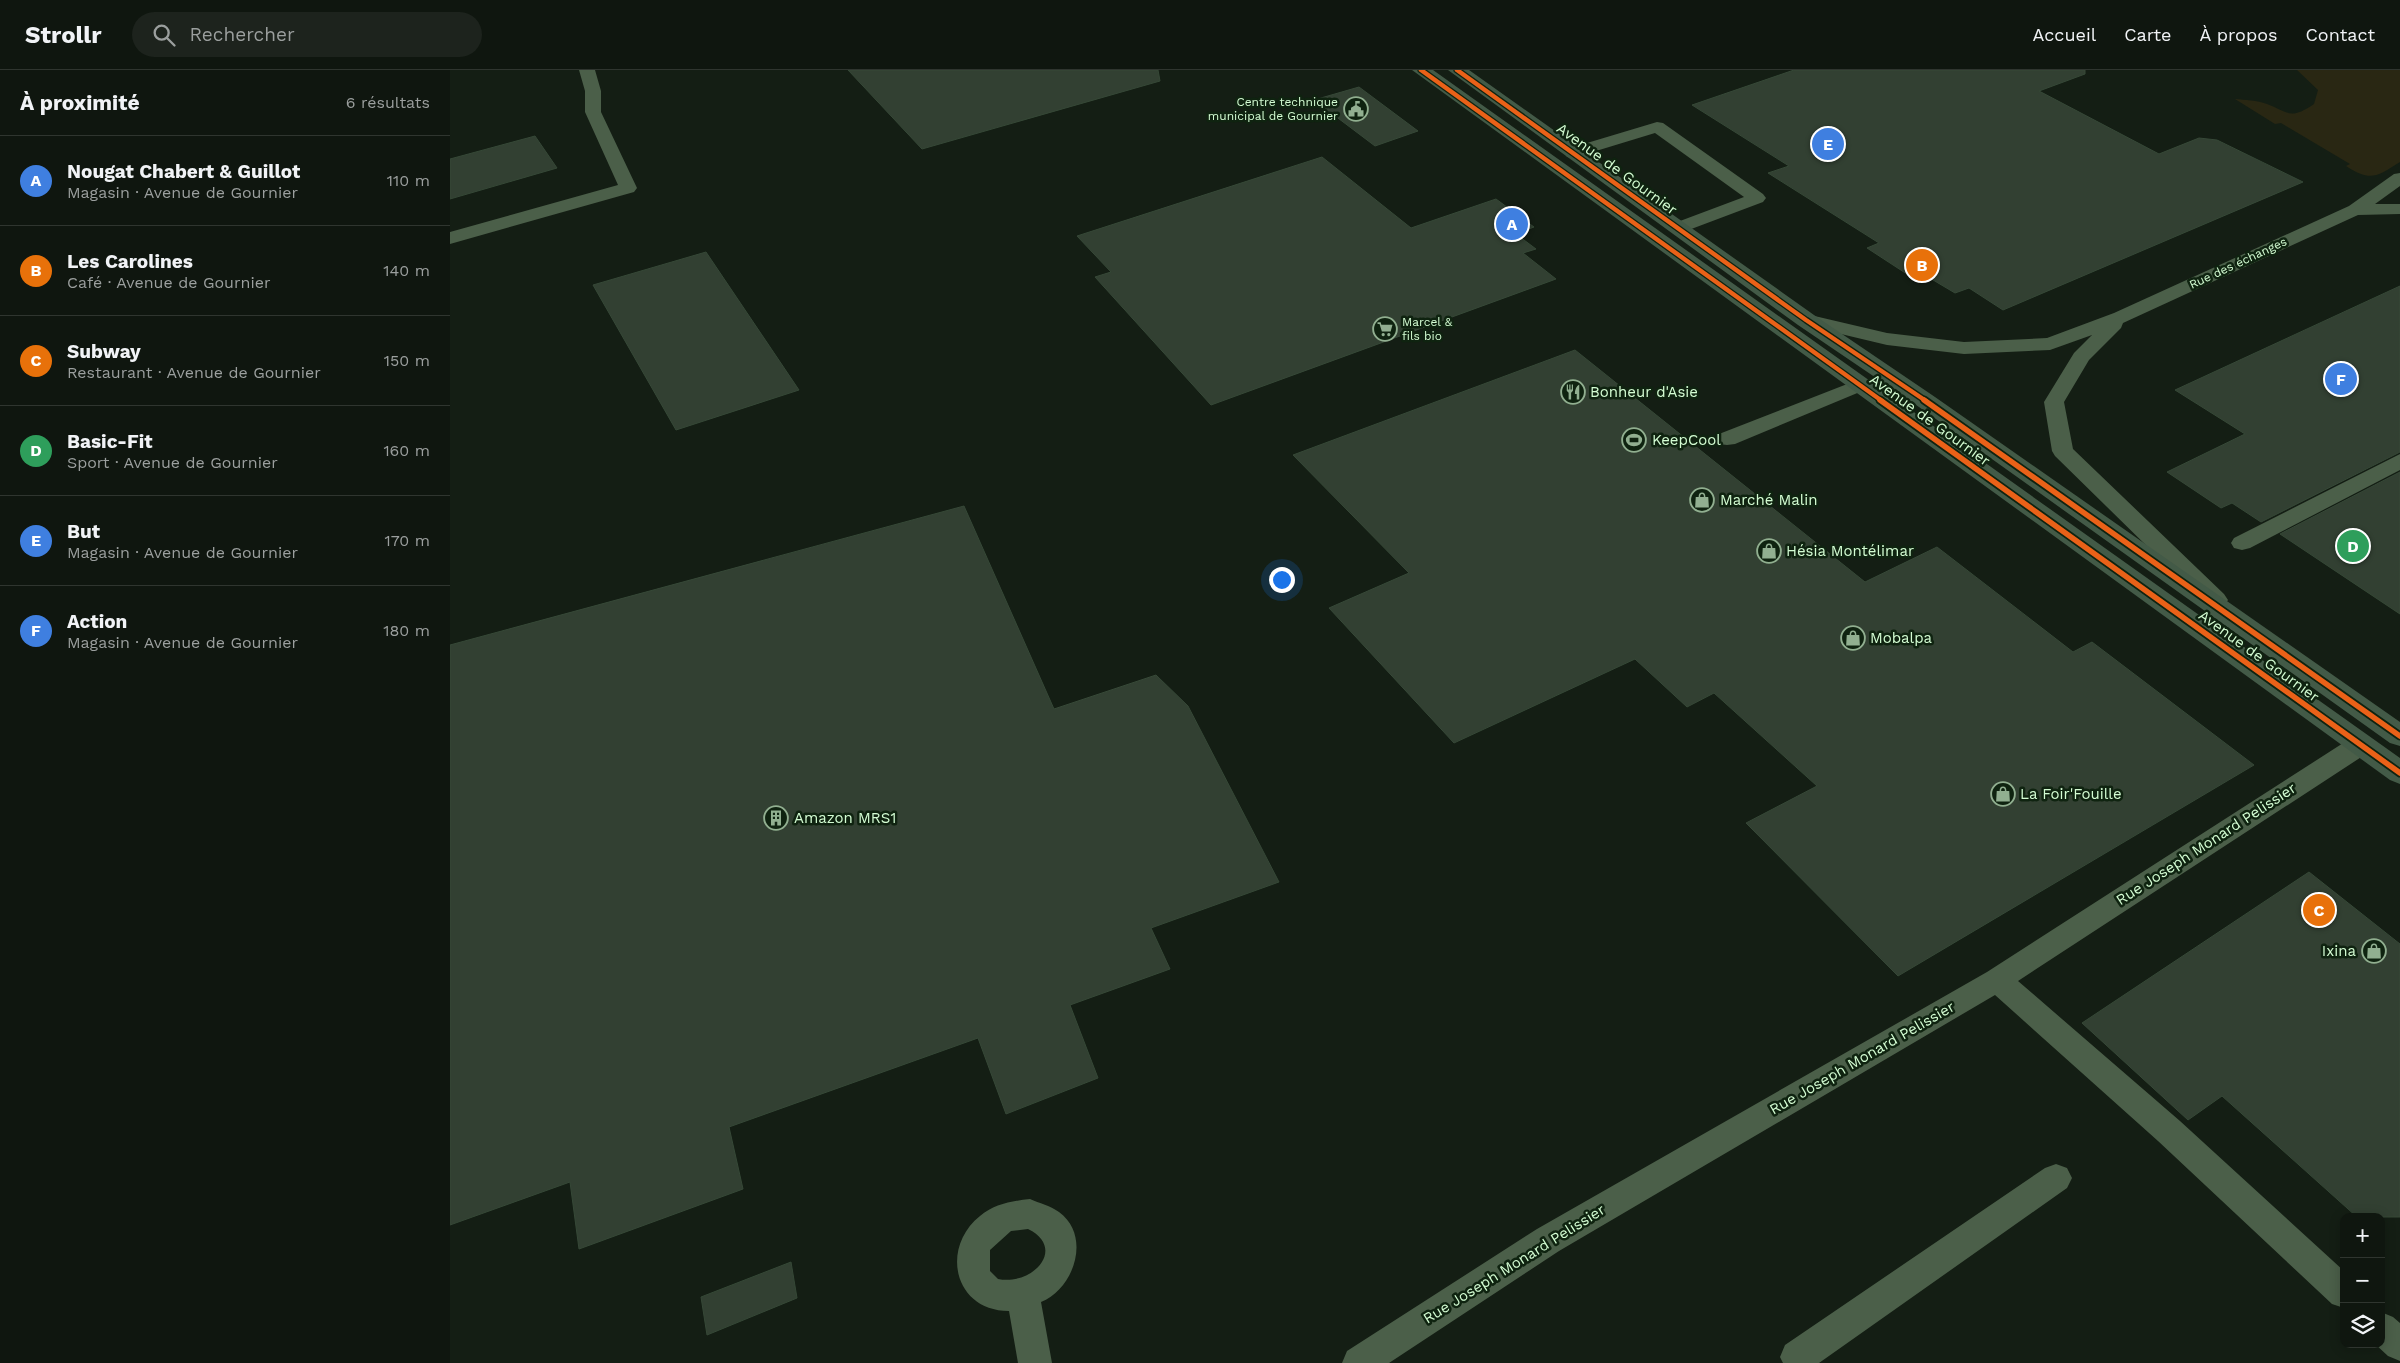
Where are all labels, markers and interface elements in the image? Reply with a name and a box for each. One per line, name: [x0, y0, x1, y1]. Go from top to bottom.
search box: [132, 12, 482, 57]
text: Strollr: [25, 21, 102, 49]
icon: search: [150, 21, 178, 49]
text: Rechercher: [190, 23, 295, 46]
text: Accueil: [2033, 24, 2096, 45]
text: Carte: [2124, 24, 2171, 45]
text: À propos: [2199, 24, 2277, 45]
text: Contact: [2305, 24, 2375, 45]
text: À proximité: [20, 90, 140, 115]
text: 6 résultats: [346, 93, 430, 112]
place label: Centre technique municipal de Gournier: [1208, 95, 1338, 123]
public building icon: Centre technique municipal de Gournier: [1343, 96, 1369, 122]
street label: Avenue de Gournier: [1553, 119, 1681, 219]
pin: E: [1812, 125, 1844, 163]
text: Nougat Chabert & Guillot: [67, 160, 300, 183]
text: A: [31, 171, 41, 190]
text: 110 m: [387, 171, 430, 190]
text: Magasin · Avenue de Gournier: [67, 183, 298, 202]
pin: A: [1496, 205, 1528, 243]
street label: Rue des échanges: [2187, 234, 2289, 292]
pin: B: [1906, 246, 1938, 284]
text: Les Carolines: [67, 250, 193, 273]
text: B: [31, 261, 41, 280]
text: 140 m: [383, 261, 430, 280]
text: Café · Avenue de Gournier: [67, 273, 270, 292]
place label: Marcel & fils bio: [1402, 315, 1453, 343]
supermarket icon: Marcel & fils bio: [1372, 316, 1398, 342]
text: Subway: [67, 340, 141, 363]
text: C: [31, 351, 41, 370]
text: 150 m: [384, 351, 430, 370]
pin: F: [2325, 360, 2357, 398]
text: Restaurant · Avenue de Gournier: [67, 363, 321, 382]
street label: Avenue de Gournier: [1866, 370, 1994, 470]
restaurant icon: Bonheur d'Asie: [1560, 379, 1586, 405]
place label: Bonheur d'Asie: [1590, 383, 1698, 401]
sports icon: KeepCool: [1621, 427, 1647, 453]
text: Basic-Fit: [67, 430, 153, 453]
place label: KeepCool: [1652, 431, 1721, 449]
text: D: [30, 441, 42, 460]
text: 160 m: [383, 441, 430, 460]
text: Sport · Avenue de Gournier: [67, 453, 278, 472]
shop icon: Marché Malin: [1689, 487, 1715, 513]
place label: Marché Malin: [1720, 491, 1818, 509]
text: But: [67, 520, 100, 543]
pin: D: [2337, 527, 2369, 565]
text: E: [31, 531, 41, 550]
text: 170 m: [384, 531, 430, 550]
shop icon: Hésia Montélimar: [1756, 538, 1782, 564]
place label: Hésia Montélimar: [1786, 542, 1914, 560]
text: Magasin · Avenue de Gournier: [67, 543, 298, 562]
your location: [1269, 567, 1295, 593]
street label: Avenue de Gournier: [2195, 606, 2323, 706]
text: Action: [67, 610, 127, 633]
text: F: [31, 621, 41, 640]
text: 180 m: [383, 621, 430, 640]
shop icon: Mobalpa: [1840, 625, 1866, 651]
place label: Mobalpa: [1870, 629, 1933, 647]
text: Magasin · Avenue de Gournier: [67, 633, 298, 652]
street label: Rue Joseph Monard Pelissier: [2113, 779, 2299, 909]
shop icon: La Foir'Fouille: [1990, 781, 2016, 807]
place label: La Foir'Fouille: [2020, 785, 2122, 803]
building icon: Amazon MRS1: [763, 805, 789, 831]
place label: Amazon MRS1: [794, 809, 896, 827]
pin: C: [2303, 891, 2335, 929]
shop icon: Ixina: [2361, 938, 2387, 964]
place label: Ixina: [2322, 942, 2357, 960]
street label: Rue Joseph Monard Pelissier: [1766, 997, 1958, 1119]
street label: Rue Joseph Monard Pelissier: [1420, 1200, 1608, 1328]
map controls: [2340, 1213, 2385, 1348]
button: +: [2340, 1213, 2385, 1258]
button: −: [2340, 1258, 2385, 1303]
button: layers: [2340, 1303, 2385, 1348]

